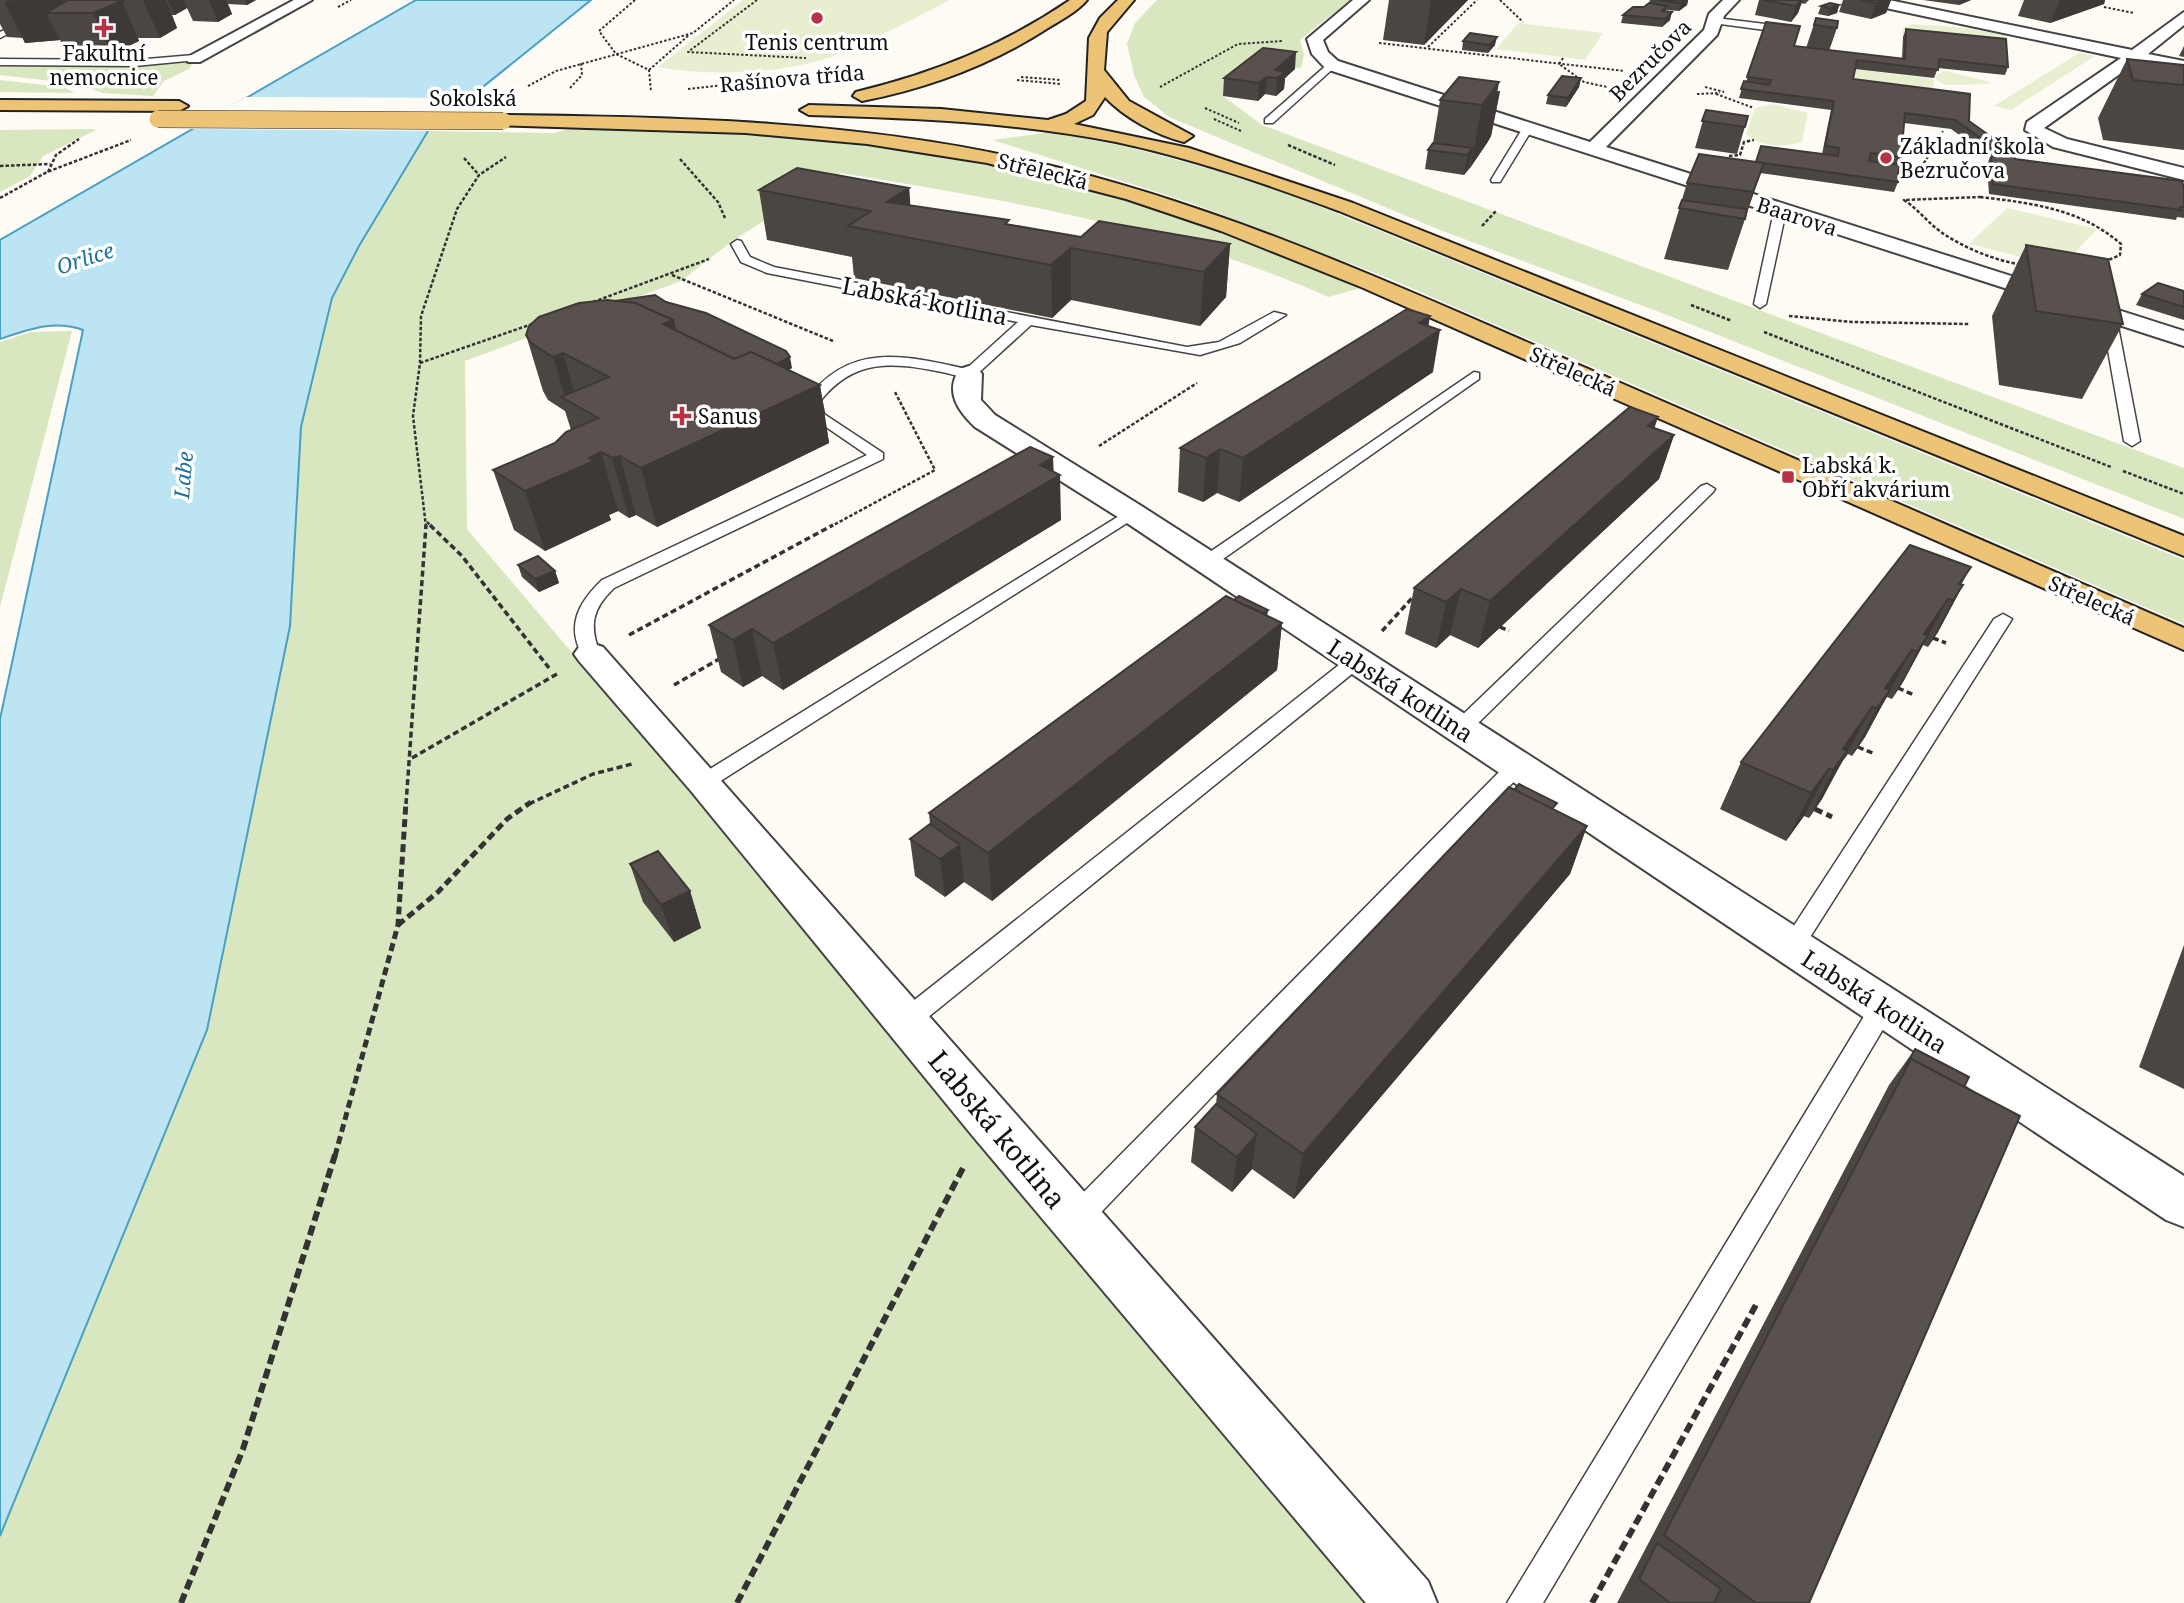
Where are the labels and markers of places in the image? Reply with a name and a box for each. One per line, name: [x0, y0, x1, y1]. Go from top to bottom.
marker: Tenis centrum: [809, 10, 825, 26]
marker: Fakultní nemocnice: [94, 18, 114, 38]
place label: Tenis centrum: [745, 28, 889, 56]
place label: Fakultní nemocnice: [50, 39, 158, 91]
place label: Základní škola Bezručova: [1900, 132, 2045, 184]
marker: Základní škola Bezručova: [1878, 150, 1894, 166]
place label: Sanus: [698, 402, 758, 430]
marker: Sanus: [672, 406, 692, 426]
place label: Labská k. Obří akvárium: [1802, 451, 1951, 503]
marker: Labská k. Obří akvárium: [1780, 469, 1796, 485]

